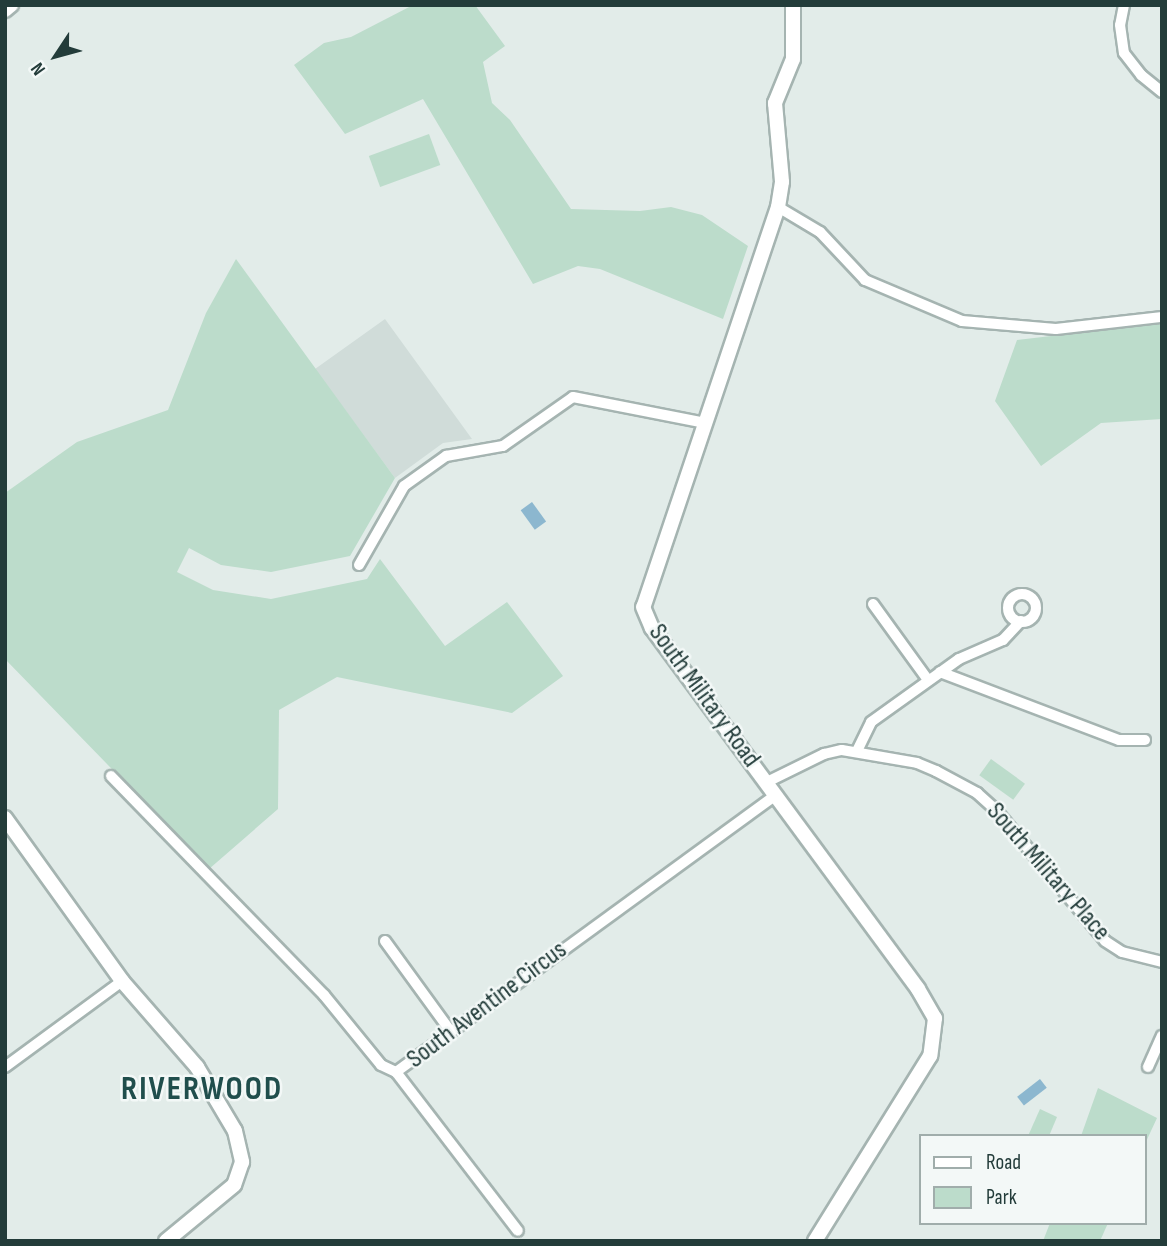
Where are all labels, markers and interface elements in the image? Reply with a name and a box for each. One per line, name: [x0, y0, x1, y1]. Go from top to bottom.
north arrow: [21, 21, 91, 91]
text: N: [26, 58, 51, 80]
street label: South Military Road: [642, 618, 766, 774]
street label: South Military Place: [980, 797, 1116, 947]
street label: South Aventine Circus: [401, 935, 573, 1075]
district label: RIVERWOOD: [122, 1070, 282, 1110]
legend: [918, 1134, 1146, 1225]
text: Road: [986, 1150, 1021, 1175]
text: Park: [986, 1185, 1017, 1210]

